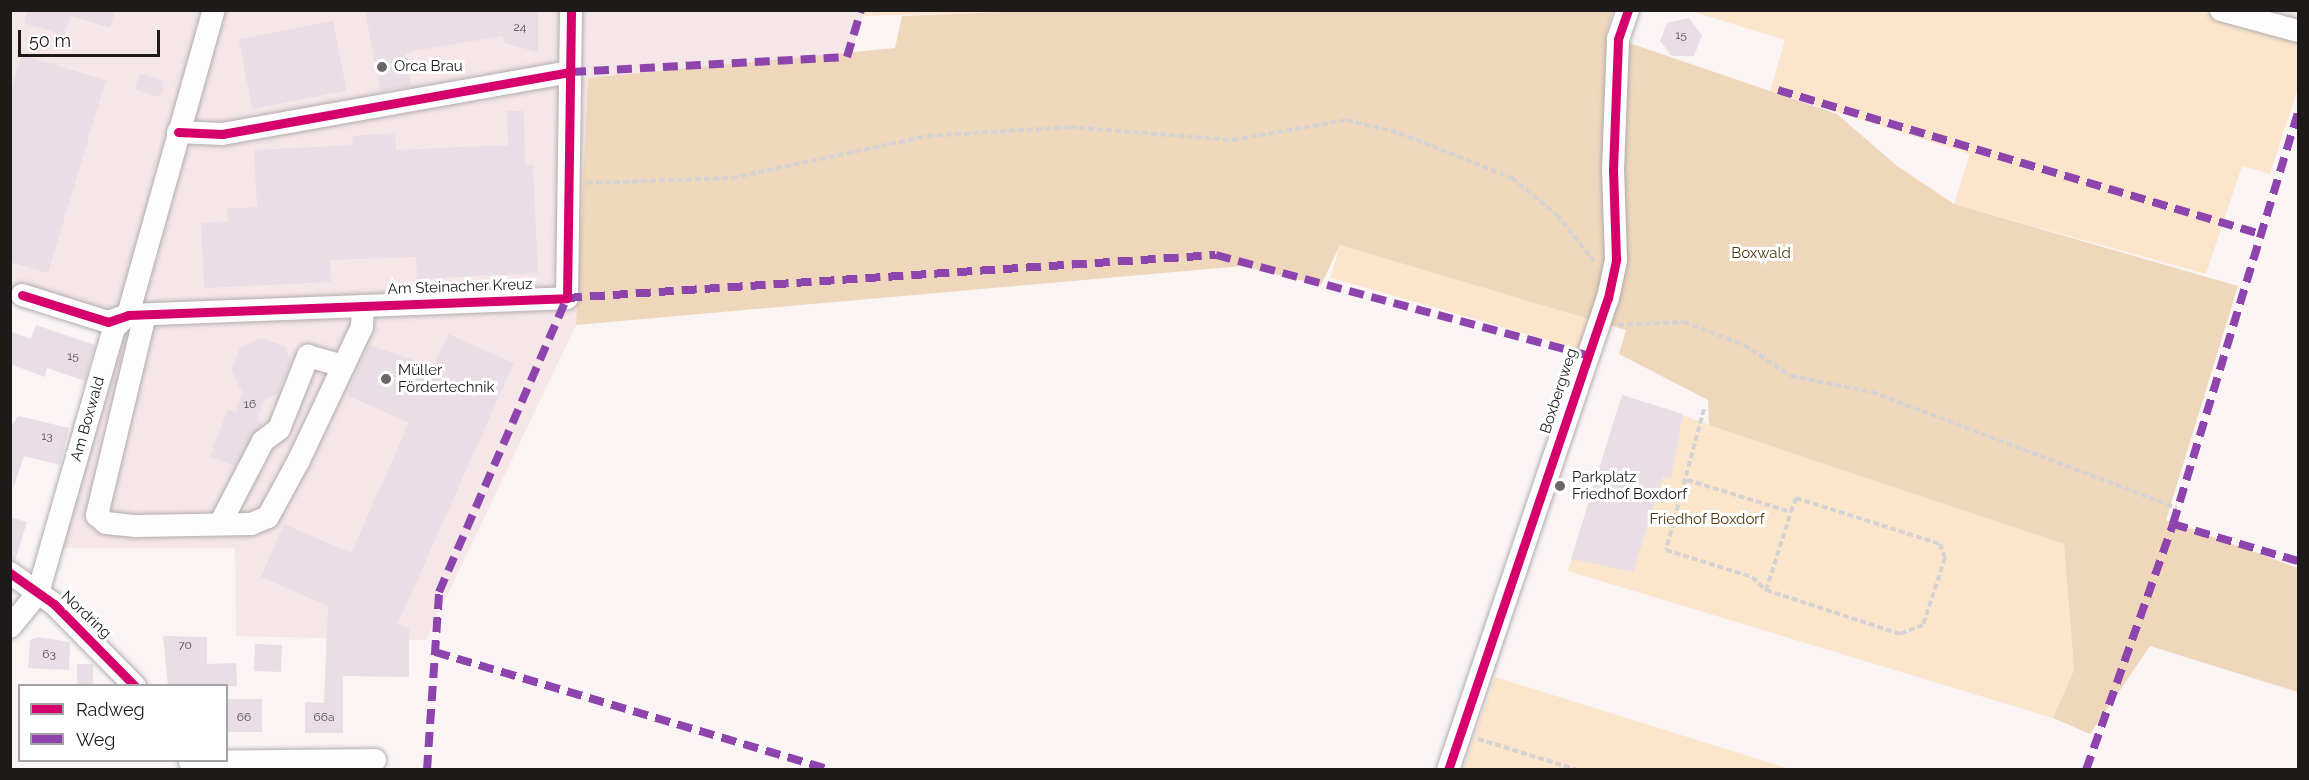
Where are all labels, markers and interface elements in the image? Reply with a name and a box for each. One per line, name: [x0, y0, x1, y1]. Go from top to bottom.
scale bar: [21, 18, 164, 56]
house number: 24: [514, 21, 526, 35]
house number: 15: [1675, 29, 1687, 43]
text: 50 m: [29, 30, 71, 51]
place label: Orca Brau: [394, 58, 463, 76]
marker: Orca Brau: [375, 60, 389, 74]
park label: Boxwald: [1731, 245, 1791, 263]
street label: Am Steinacher Kreuz: [387, 275, 533, 299]
street label: Boxbergweg: [1537, 346, 1581, 436]
house number: 15: [67, 350, 79, 364]
place label: Müller Fördertechnik: [398, 361, 494, 396]
marker: Müller Fördertechnik: [379, 372, 393, 386]
street label: Am Boxwald: [67, 374, 109, 464]
house number: 16: [244, 398, 256, 412]
house number: 13: [41, 430, 53, 444]
place label: Parkplatz Friedhof Boxdorf: [1572, 468, 1687, 503]
marker: Parkplatz Friedhof Boxdorf: [1553, 479, 1567, 493]
park label: Friedhof Boxdorf: [1649, 511, 1765, 529]
street label: Nordring: [57, 588, 115, 642]
house number: 70: [178, 639, 192, 653]
house number: 63: [42, 648, 56, 662]
legend: [18, 684, 228, 762]
text: Radweg: [76, 699, 145, 720]
house number: 66: [237, 711, 251, 725]
house number: 66a: [313, 711, 335, 725]
text: Weg: [76, 729, 115, 750]

